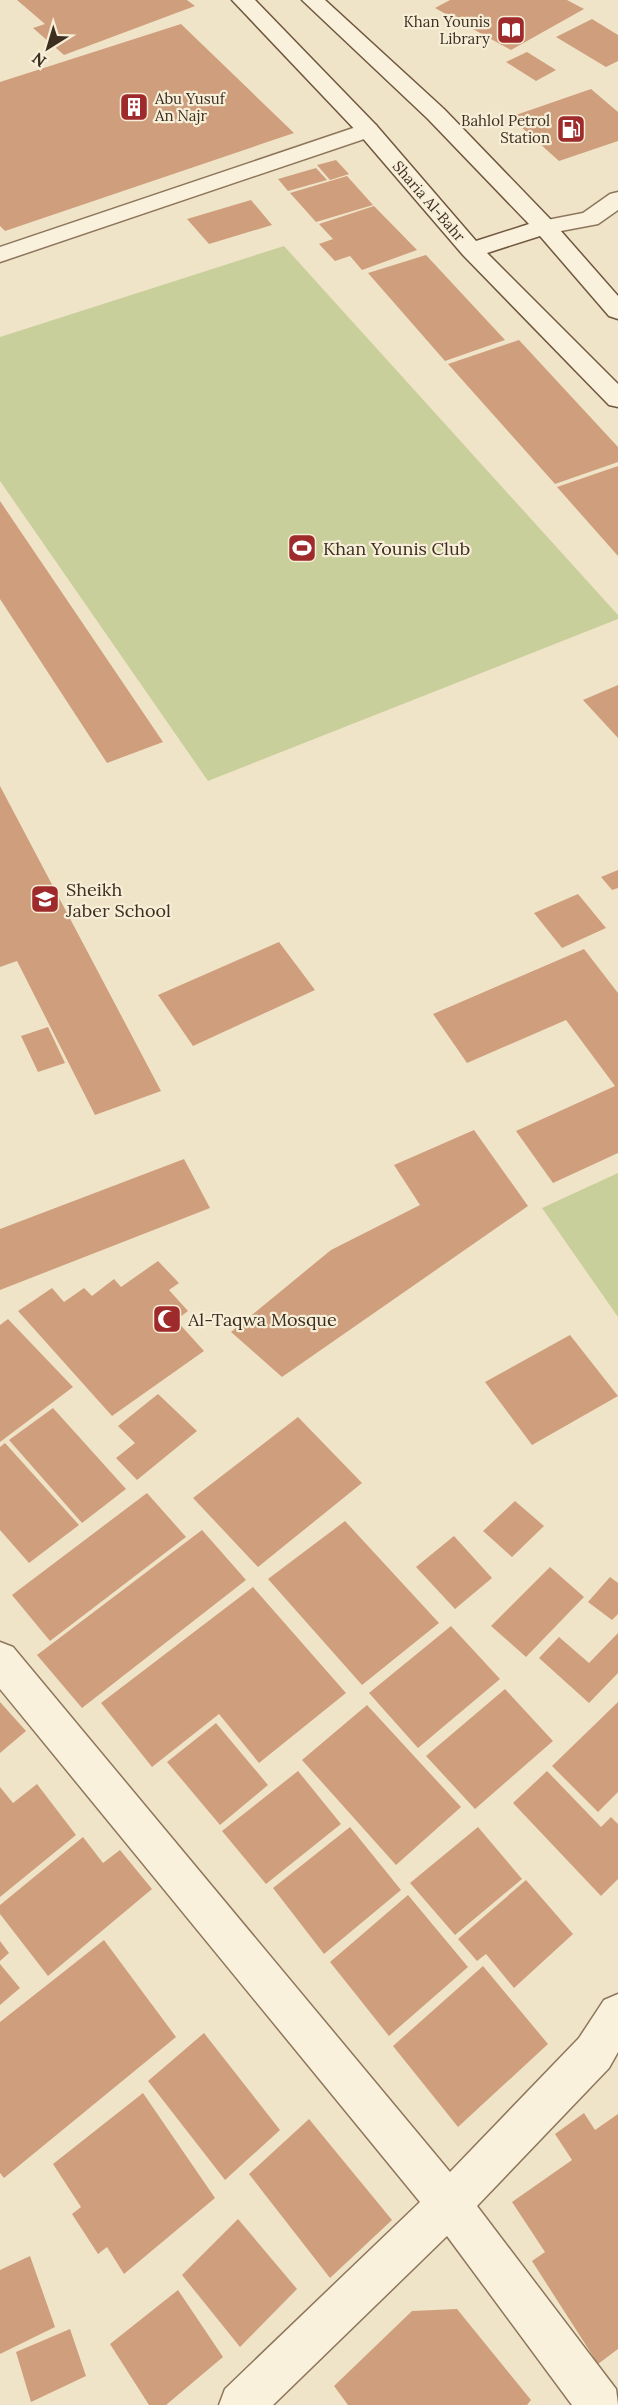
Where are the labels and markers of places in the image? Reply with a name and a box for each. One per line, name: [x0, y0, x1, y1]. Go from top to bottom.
place label: Khan Younis Library: [404, 12, 490, 48]
library icon: Khan Younis Library: [495, 14, 527, 46]
place label: Abu Yusuf An Najr: [154, 89, 226, 125]
building icon: Abu Yusuf An Najr: [118, 91, 150, 123]
place label: Bahlol Petrol Station: [461, 111, 550, 147]
fuel station icon: Bahlol Petrol Station: [555, 113, 587, 145]
sports icon: Khan Younis Club: [286, 532, 318, 564]
place label: Khan Younis Club: [323, 537, 470, 560]
place label: Sheikh Jaber School: [65, 878, 171, 922]
school or university icon: Sheikh Jaber School: [29, 883, 61, 915]
mosque icon: Al-Taqwa Mosque: [151, 1303, 183, 1335]
place label: Al-Taqwa Mosque: [187, 1308, 337, 1331]

